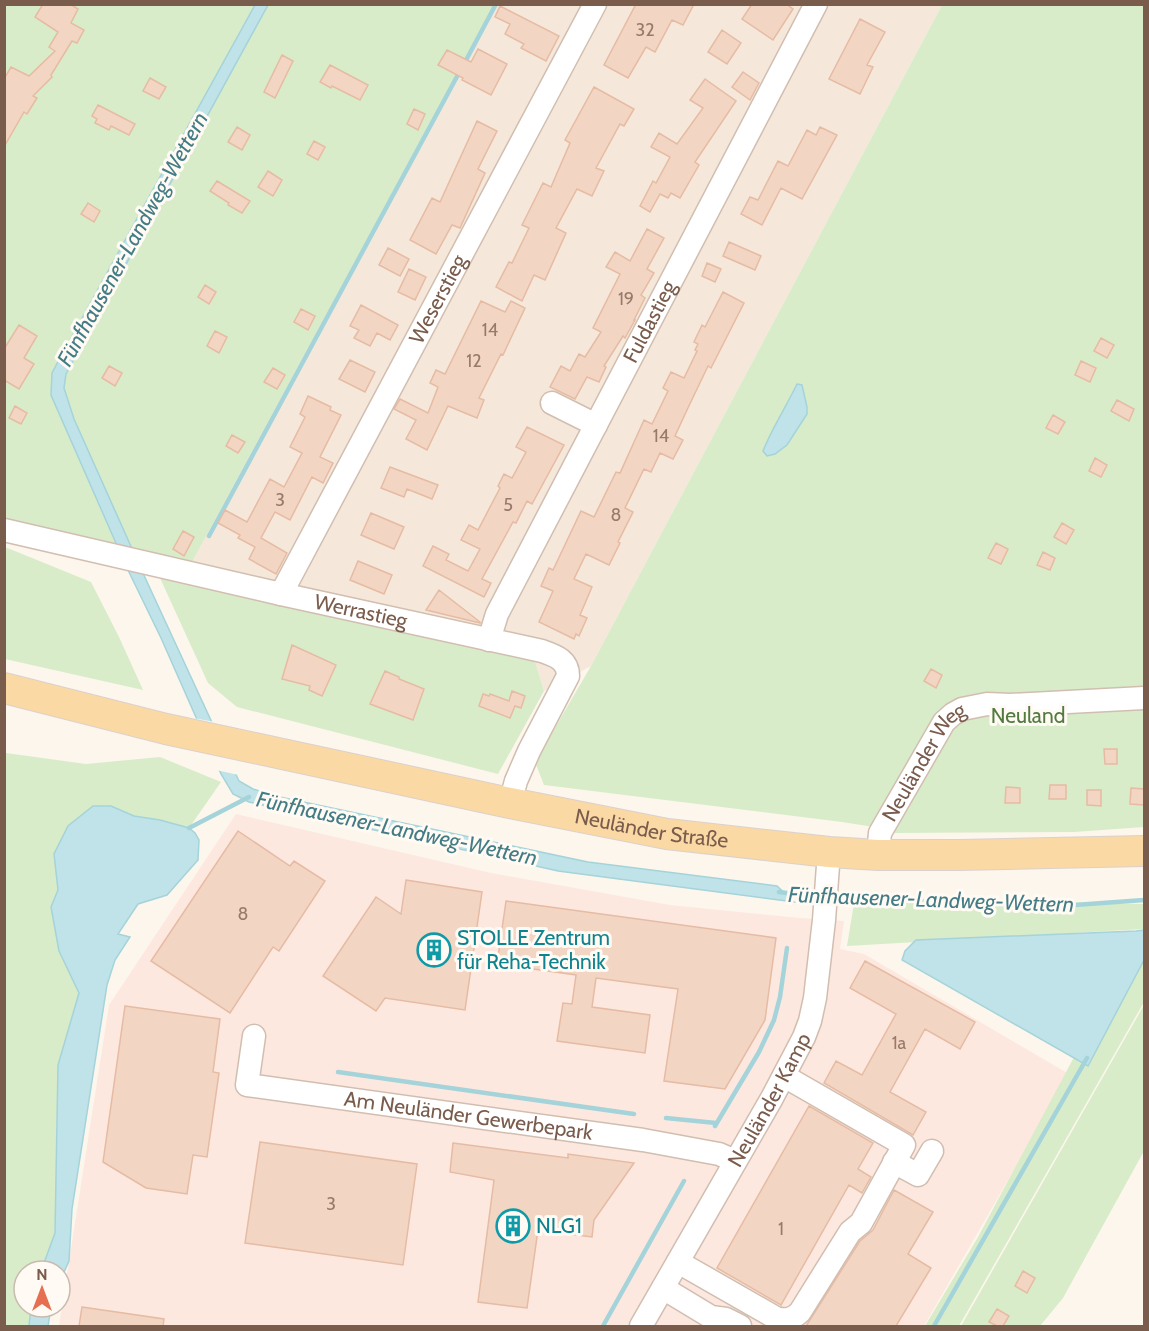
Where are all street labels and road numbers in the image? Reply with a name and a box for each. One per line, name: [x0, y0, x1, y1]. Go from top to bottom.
street label: Weserstieg: [404, 250, 472, 348]
street label: Fuldastieg: [618, 276, 681, 367]
street label: Werrastieg: [312, 589, 410, 633]
street label: Neuländer Weg: [876, 696, 970, 826]
street label: Neuländer Straße: [573, 803, 730, 853]
street label: Neuländer Kamp: [722, 1029, 816, 1171]
street label: Am Neuländer Gewerbepark: [343, 1086, 595, 1145]

